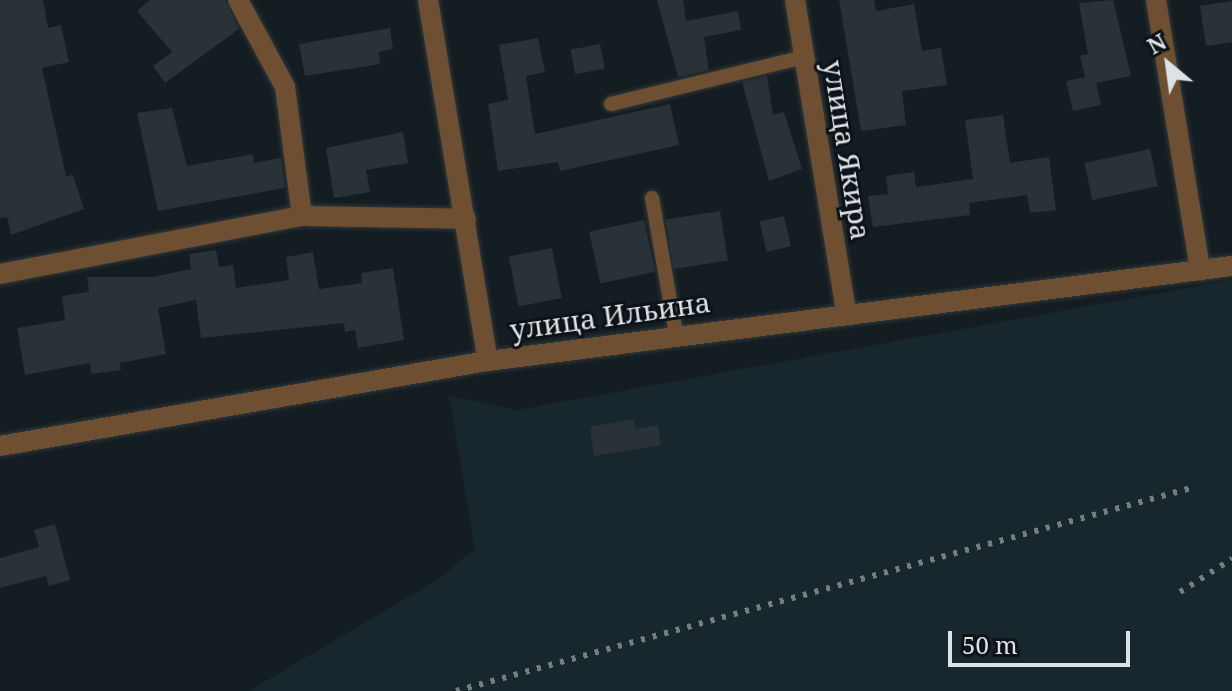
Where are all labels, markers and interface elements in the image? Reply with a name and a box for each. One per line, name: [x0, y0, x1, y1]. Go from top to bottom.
north arrow: [1128, 24, 1208, 104]
text: N: [1142, 26, 1171, 60]
street label: улица Якира: [817, 58, 879, 242]
street label: улица Ильина: [508, 284, 712, 346]
scale bar: [952, 615, 1134, 665]
text: 50 m: [962, 628, 1018, 661]

